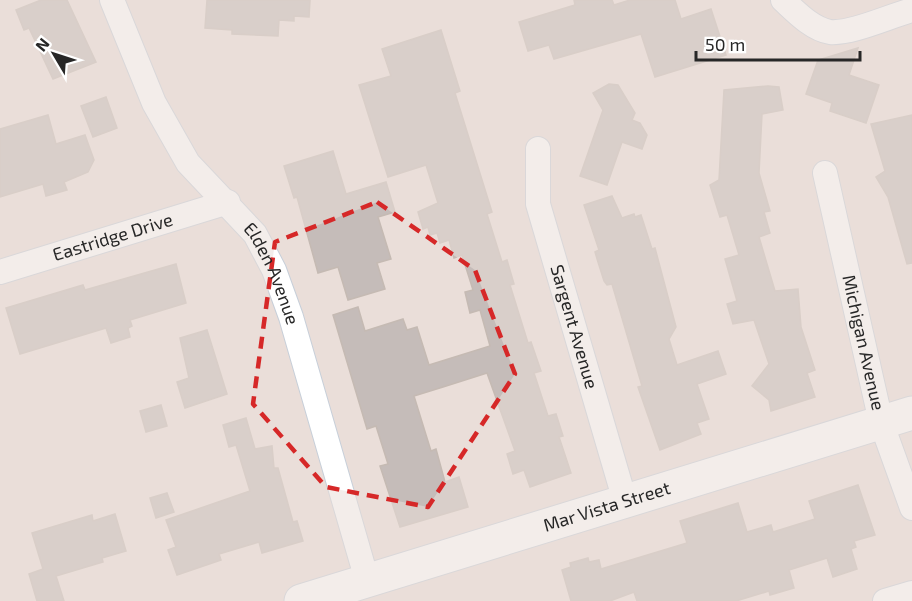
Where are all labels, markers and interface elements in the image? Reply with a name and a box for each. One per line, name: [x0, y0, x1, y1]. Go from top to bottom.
north arrow: [24, 24, 84, 84]
scale bar: [696, 24, 860, 62]
text: 50 m: [705, 33, 745, 55]
text: N: [31, 34, 53, 55]
street label: Eastridge Drive: [50, 208, 175, 265]
street label: Elden Avenue: [240, 217, 305, 327]
street label: Sargent Avenue: [546, 262, 604, 391]
street label: Michigan Avenue: [838, 273, 890, 412]
street label: Mar Vista Street: [540, 476, 673, 536]

